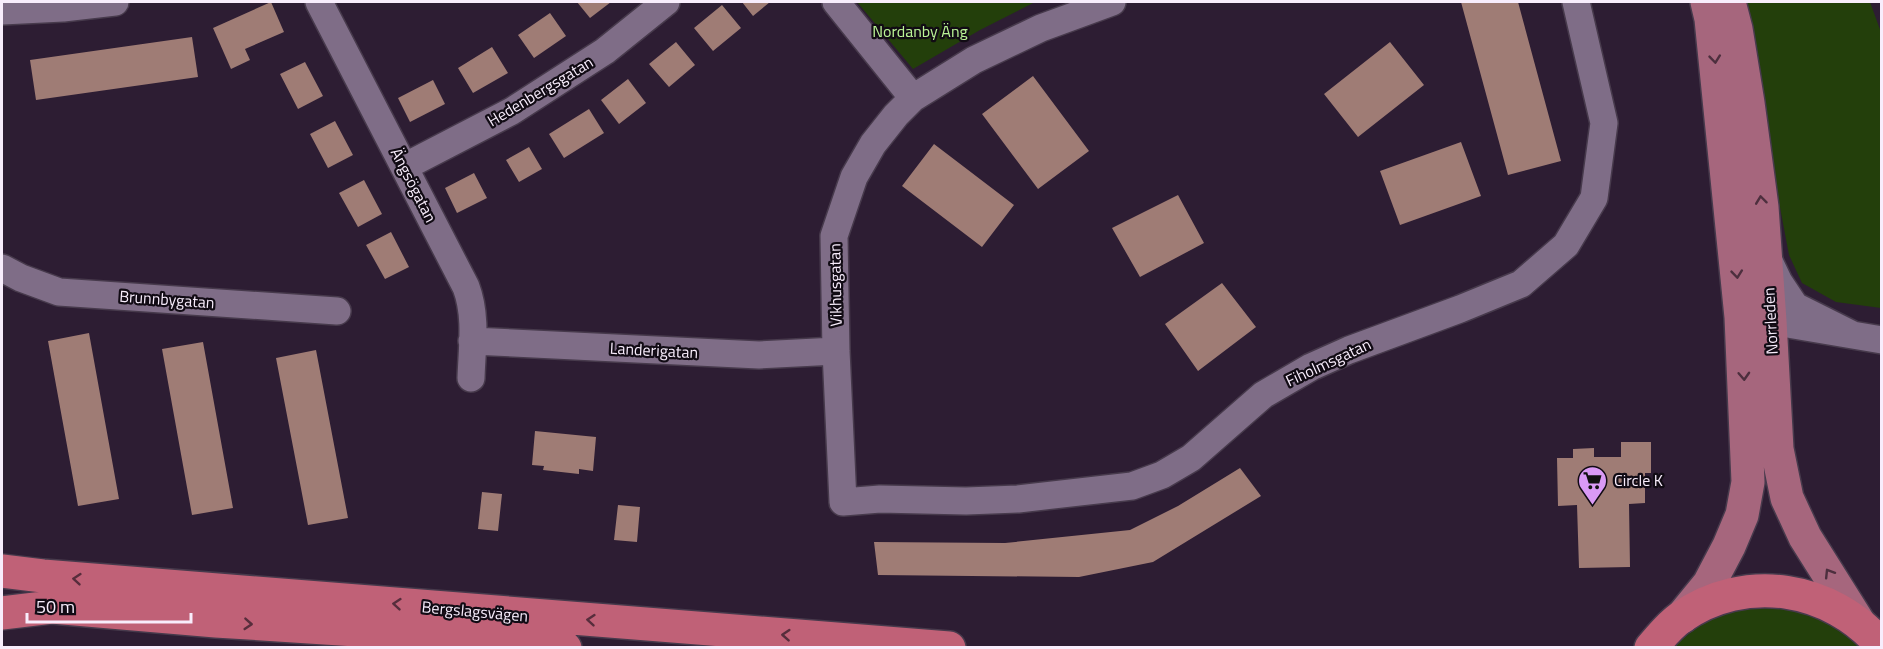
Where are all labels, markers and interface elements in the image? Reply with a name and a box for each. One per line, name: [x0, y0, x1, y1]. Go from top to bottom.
park label: Nordanby Äng: [872, 19, 968, 43]
street label: Hedenbergsgatan: [482, 50, 598, 132]
one-way arrow: [1709, 55, 1721, 64]
street label: Ängsögatan: [385, 144, 443, 226]
one-way arrow: [1755, 195, 1768, 204]
street label: Vikhusgatan: [822, 243, 848, 327]
one-way arrow: [1730, 270, 1743, 279]
street label: Brunnbygatan: [119, 284, 215, 314]
street label: Norrleden: [1756, 287, 1784, 355]
street label: Fiholmsgatan: [1281, 332, 1375, 392]
street label: Landerigatan: [609, 336, 699, 364]
one-way arrow: [1738, 371, 1751, 380]
supermarket icon: Circle K: [1577, 464, 1609, 506]
place label: Circle K: [1614, 468, 1663, 492]
one-way arrow: [1824, 569, 1836, 579]
one-way arrow: [72, 573, 82, 586]
scale bar: [27, 586, 190, 624]
text: 50 m: [36, 593, 75, 620]
street label: Bergslagsvägen: [421, 594, 529, 628]
one-way arrow: [392, 598, 402, 611]
one-way arrow: [587, 614, 596, 627]
one-way arrow: [243, 617, 252, 630]
one-way arrow: [781, 629, 790, 642]

